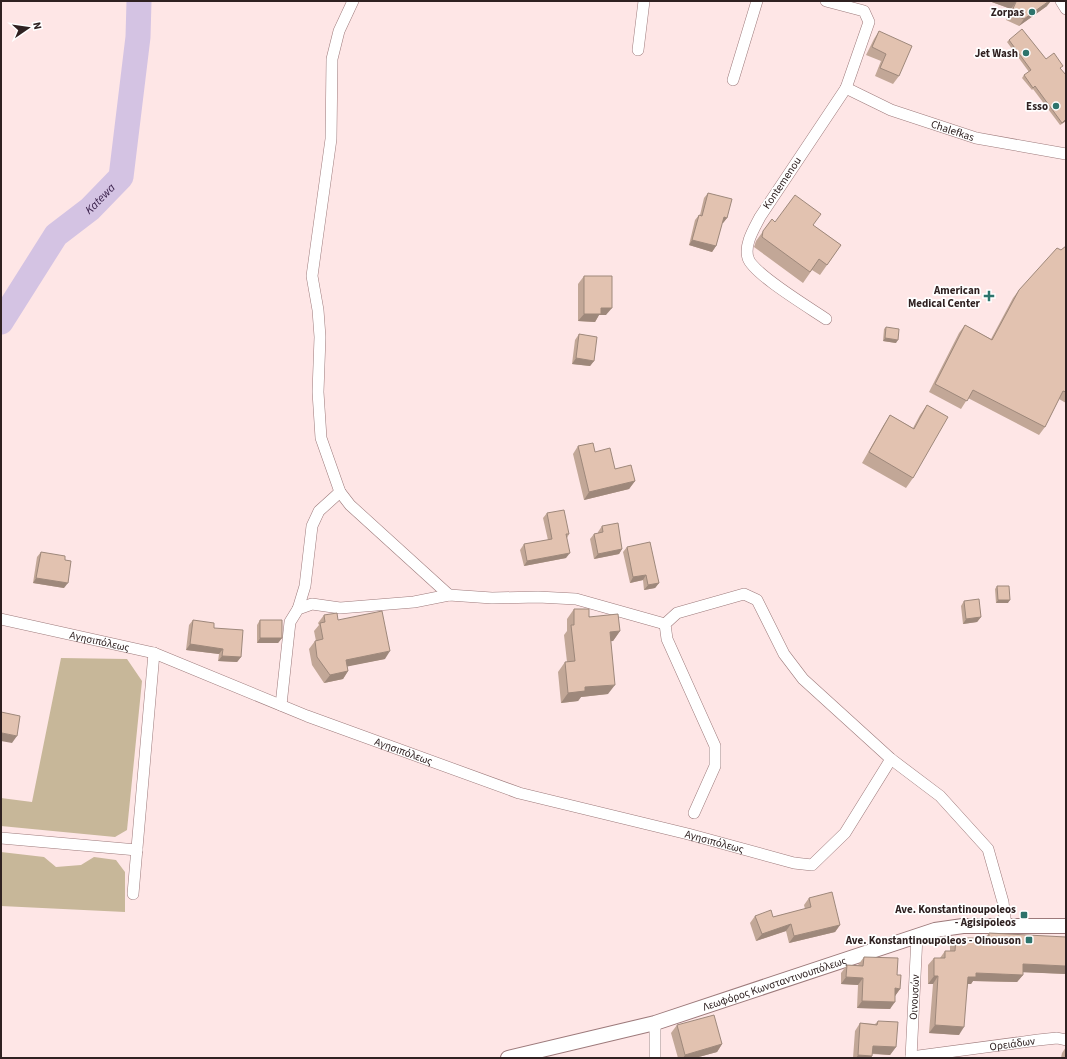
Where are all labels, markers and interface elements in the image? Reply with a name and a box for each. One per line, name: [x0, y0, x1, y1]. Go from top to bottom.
place label: Zorpas: [991, 5, 1024, 20]
marker: Zorpas: [1027, 7, 1037, 17]
north arrow: [8, 8, 48, 48]
text: N: [29, 21, 45, 31]
place label: Jet Wash: [975, 46, 1018, 61]
marker: Jet Wash: [1021, 48, 1031, 58]
place label: Esso: [1026, 99, 1048, 114]
marker: Esso: [1051, 101, 1061, 111]
street label: Chalefkas: [929, 116, 977, 145]
street label: Kontemenou: [759, 154, 805, 212]
water label: Katewa: [81, 179, 119, 218]
place label: American Medical Center: [908, 283, 981, 311]
marker: American Medical Center: [983, 290, 995, 302]
street label: Αγησιπόλεως: [68, 627, 131, 655]
street label: Αγησιπόλεως: [373, 734, 435, 769]
street label: Αγησιπόλεως: [683, 826, 746, 857]
place label: Ave. Konstantinoupoleos - Agisipoleos: [894, 902, 1016, 930]
marker: Ave. Konstantinoupoleos - Agisipoleos: [1019, 910, 1029, 920]
place label: Ave. Konstantinoupoleos - Oinouson: [845, 933, 1021, 948]
marker: Ave. Konstantinoupoleos - Oinouson: [1024, 935, 1034, 945]
street label: Λεωφόρος Κωνσταντινουπόλεως: [701, 952, 848, 1014]
street label: Οινουσών: [905, 974, 923, 1020]
street label: Ορειάδων: [988, 1033, 1036, 1054]

